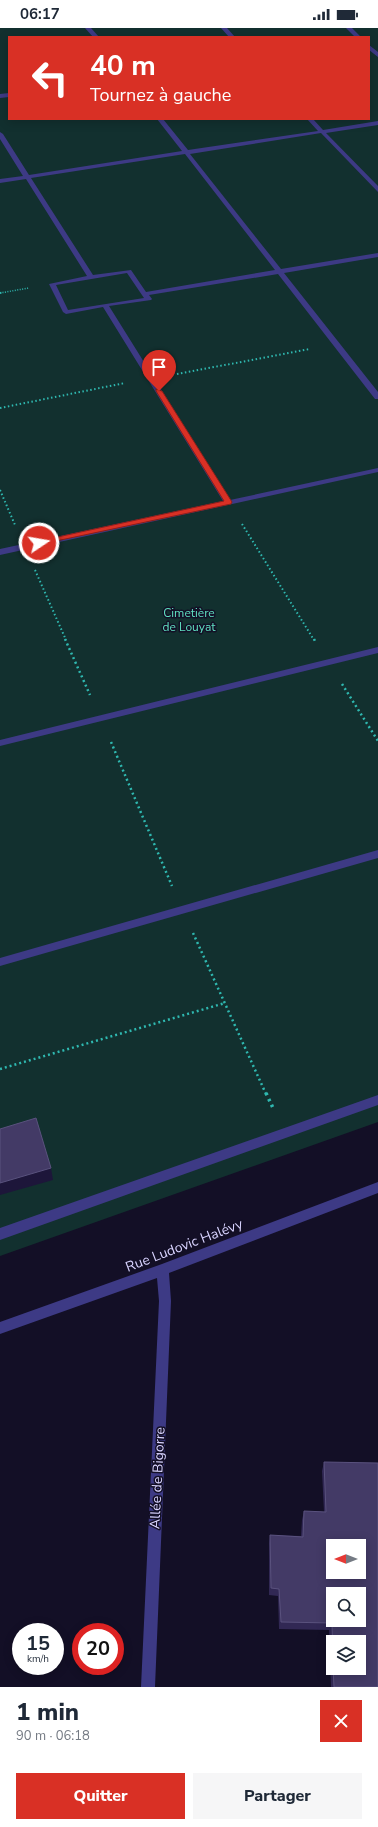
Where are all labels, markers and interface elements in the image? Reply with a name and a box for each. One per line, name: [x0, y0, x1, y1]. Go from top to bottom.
text: 06:17: [20, 4, 60, 24]
text: 40 m: [90, 47, 156, 85]
icon: left: [24, 52, 76, 104]
text: Tournez à gauche: [90, 83, 231, 107]
pin: [142, 350, 176, 391]
icon: arrive: [148, 356, 170, 378]
position arrow: [18, 522, 60, 564]
park label: Cimetière de Louyat: [163, 605, 216, 635]
street label: Rue Ludovic Halévy: [123, 1214, 246, 1277]
street label: Allée de Bigorre: [145, 1426, 170, 1530]
north arrow: [326, 1539, 366, 1579]
map controls: [326, 1539, 366, 1675]
button: search: [326, 1587, 366, 1627]
speed limit sign: 20: [72, 1623, 124, 1675]
text: 15: [26, 1630, 50, 1657]
button: layers: [326, 1635, 366, 1675]
text: km/h: [27, 1652, 49, 1666]
text: 1 min: [16, 1696, 79, 1728]
button: close: [320, 1700, 362, 1742]
text: 90 m · 06:18: [16, 1727, 90, 1745]
button: Quitter: [16, 1773, 185, 1819]
button: Partager: [193, 1773, 362, 1819]

